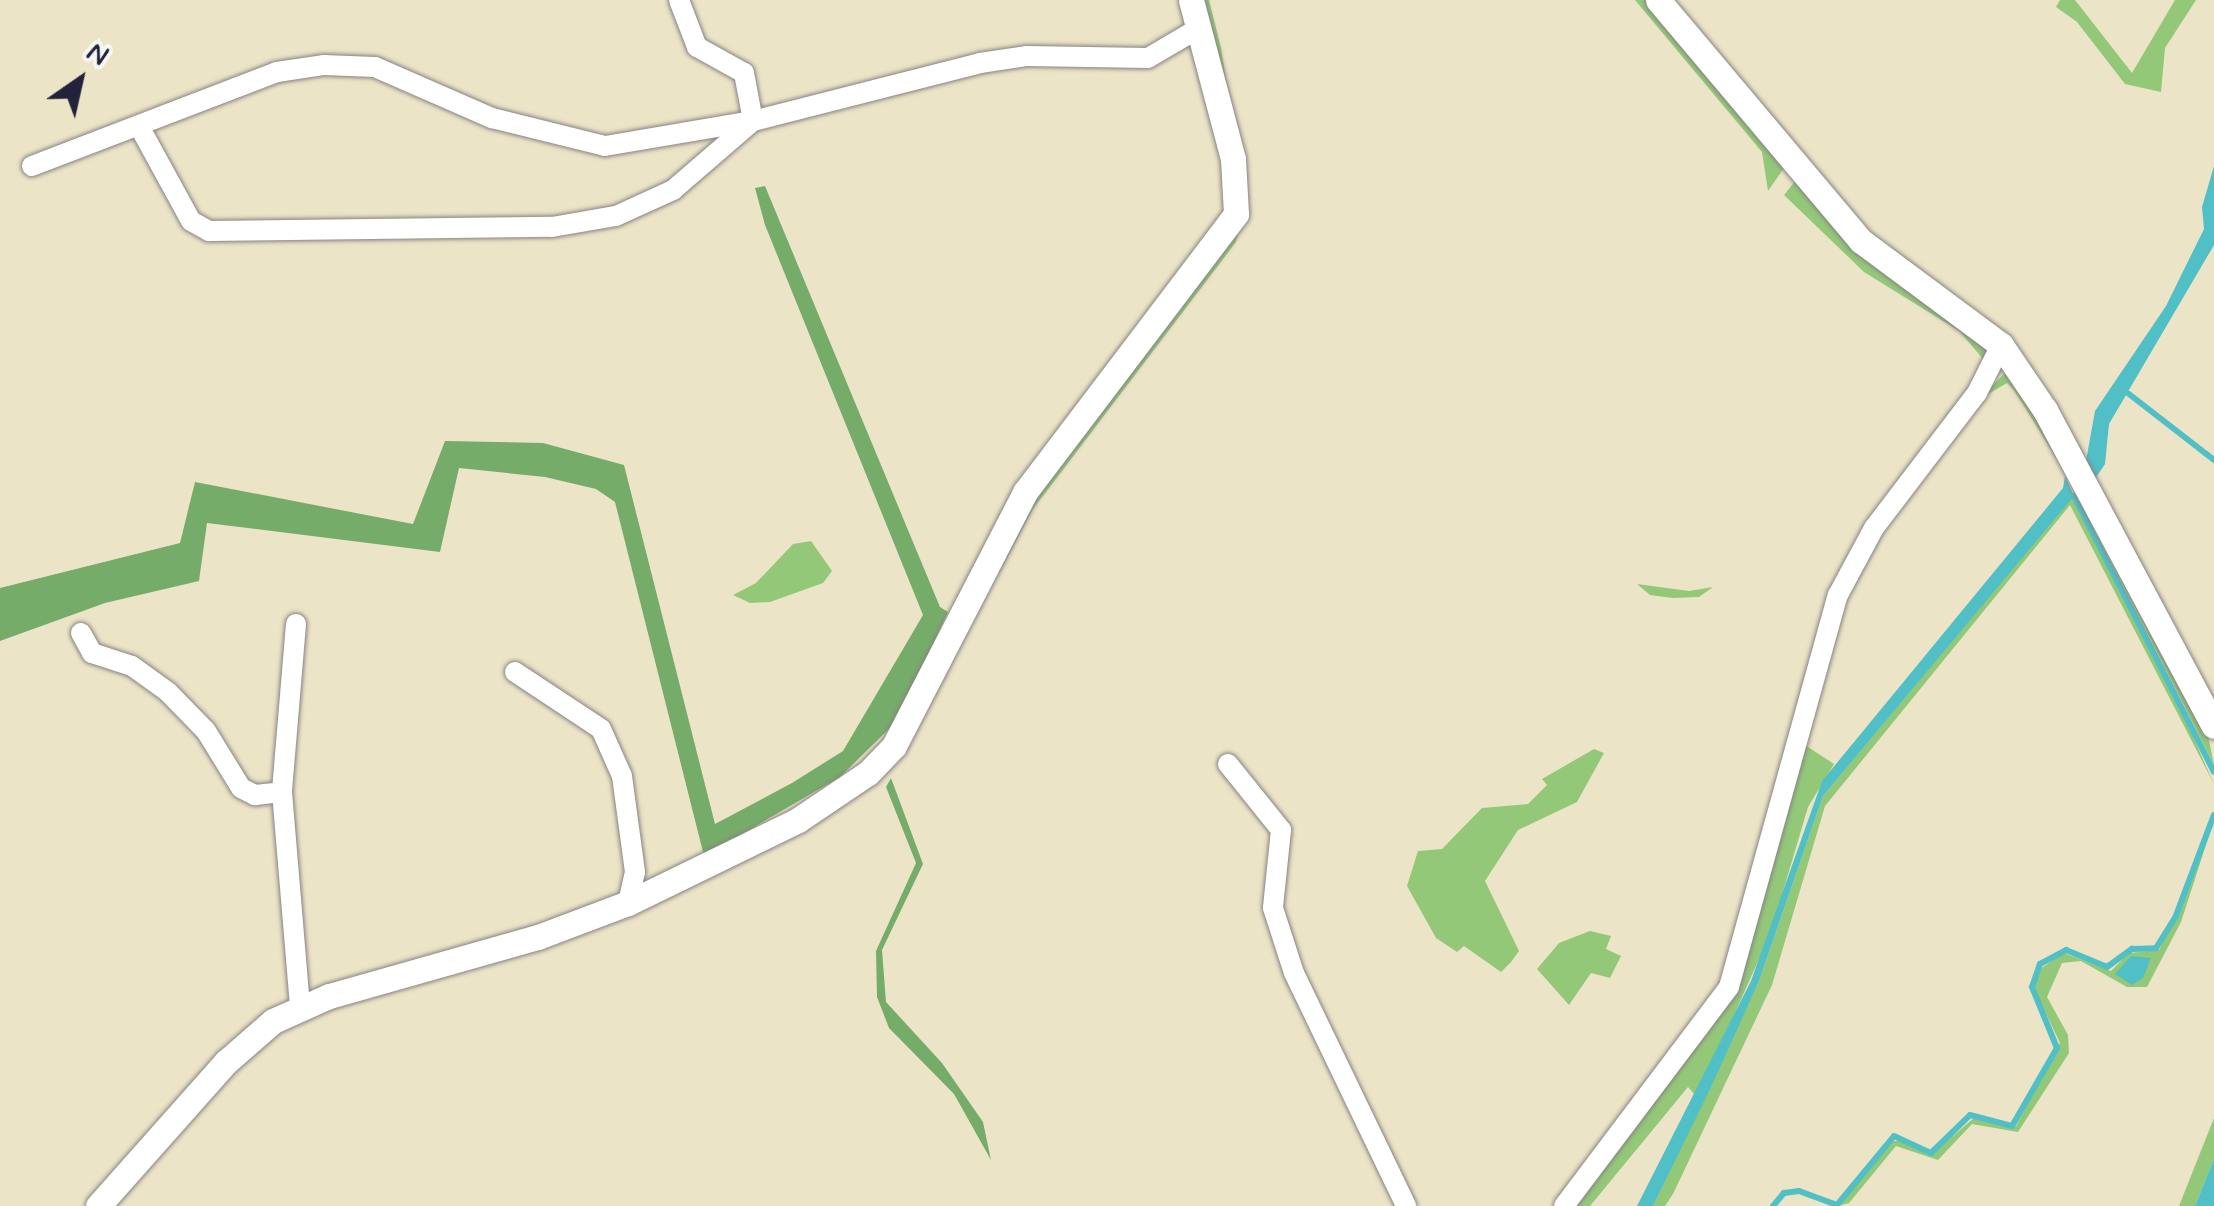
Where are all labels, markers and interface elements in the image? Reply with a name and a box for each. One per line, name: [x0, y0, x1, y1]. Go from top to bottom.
north arrow: [30, 30, 130, 130]
text: N: [79, 34, 115, 75]

